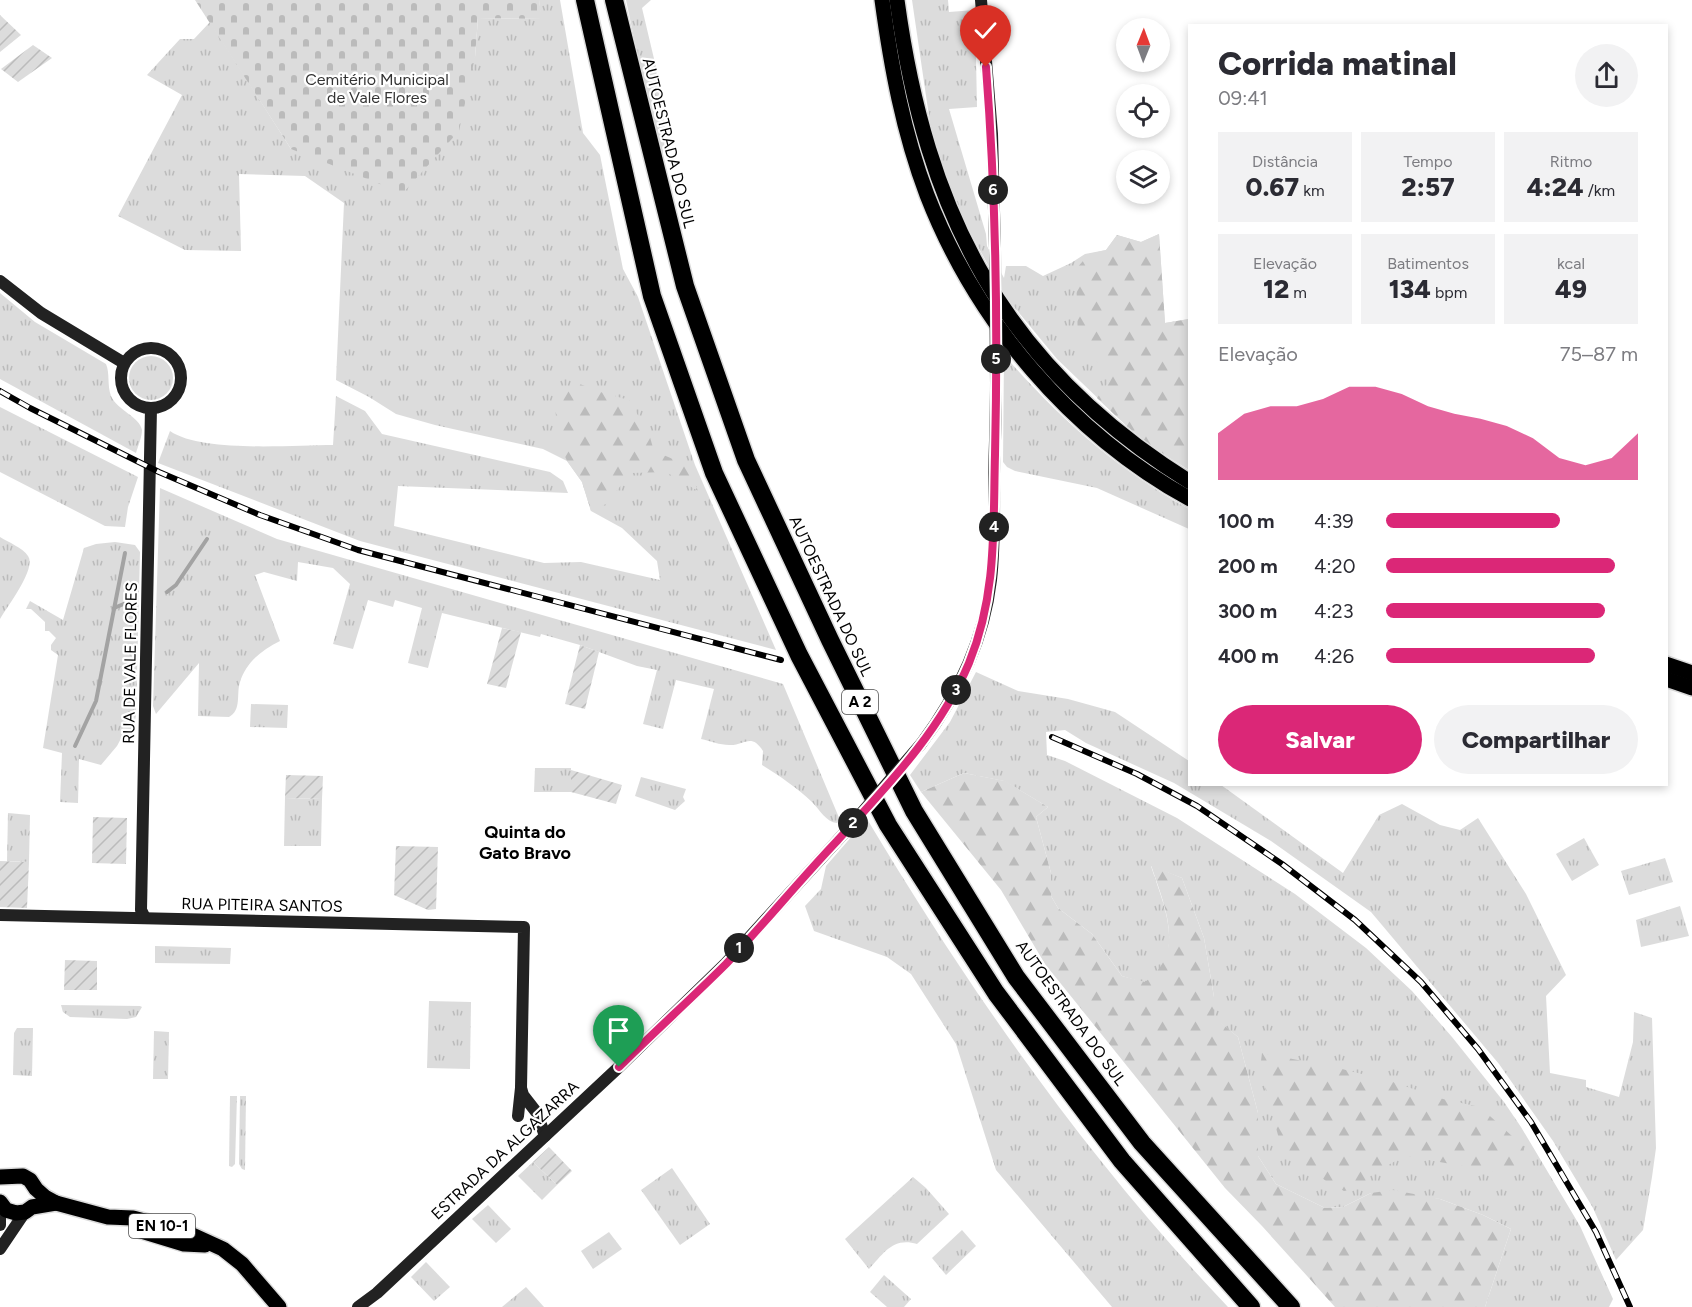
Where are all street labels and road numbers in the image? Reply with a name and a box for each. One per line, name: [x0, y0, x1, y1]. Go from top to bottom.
street label: AUTOESTRADA DO SUL: [639, 56, 700, 231]
street label: AUTOESTRADA DO SUL: [785, 513, 877, 680]
street label: RUA DE VALE FLORES: [119, 582, 141, 744]
road number: A 2: [842, 690, 878, 714]
street label: RUA PITEIRA SANTOS: [181, 894, 343, 916]
street label: AUTOESTRADA DO SUL: [1012, 937, 1130, 1090]
street label: ESTRADA DA ALGAZARRA: [427, 1077, 583, 1223]
road number: EN 10-1: [129, 1214, 195, 1238]

